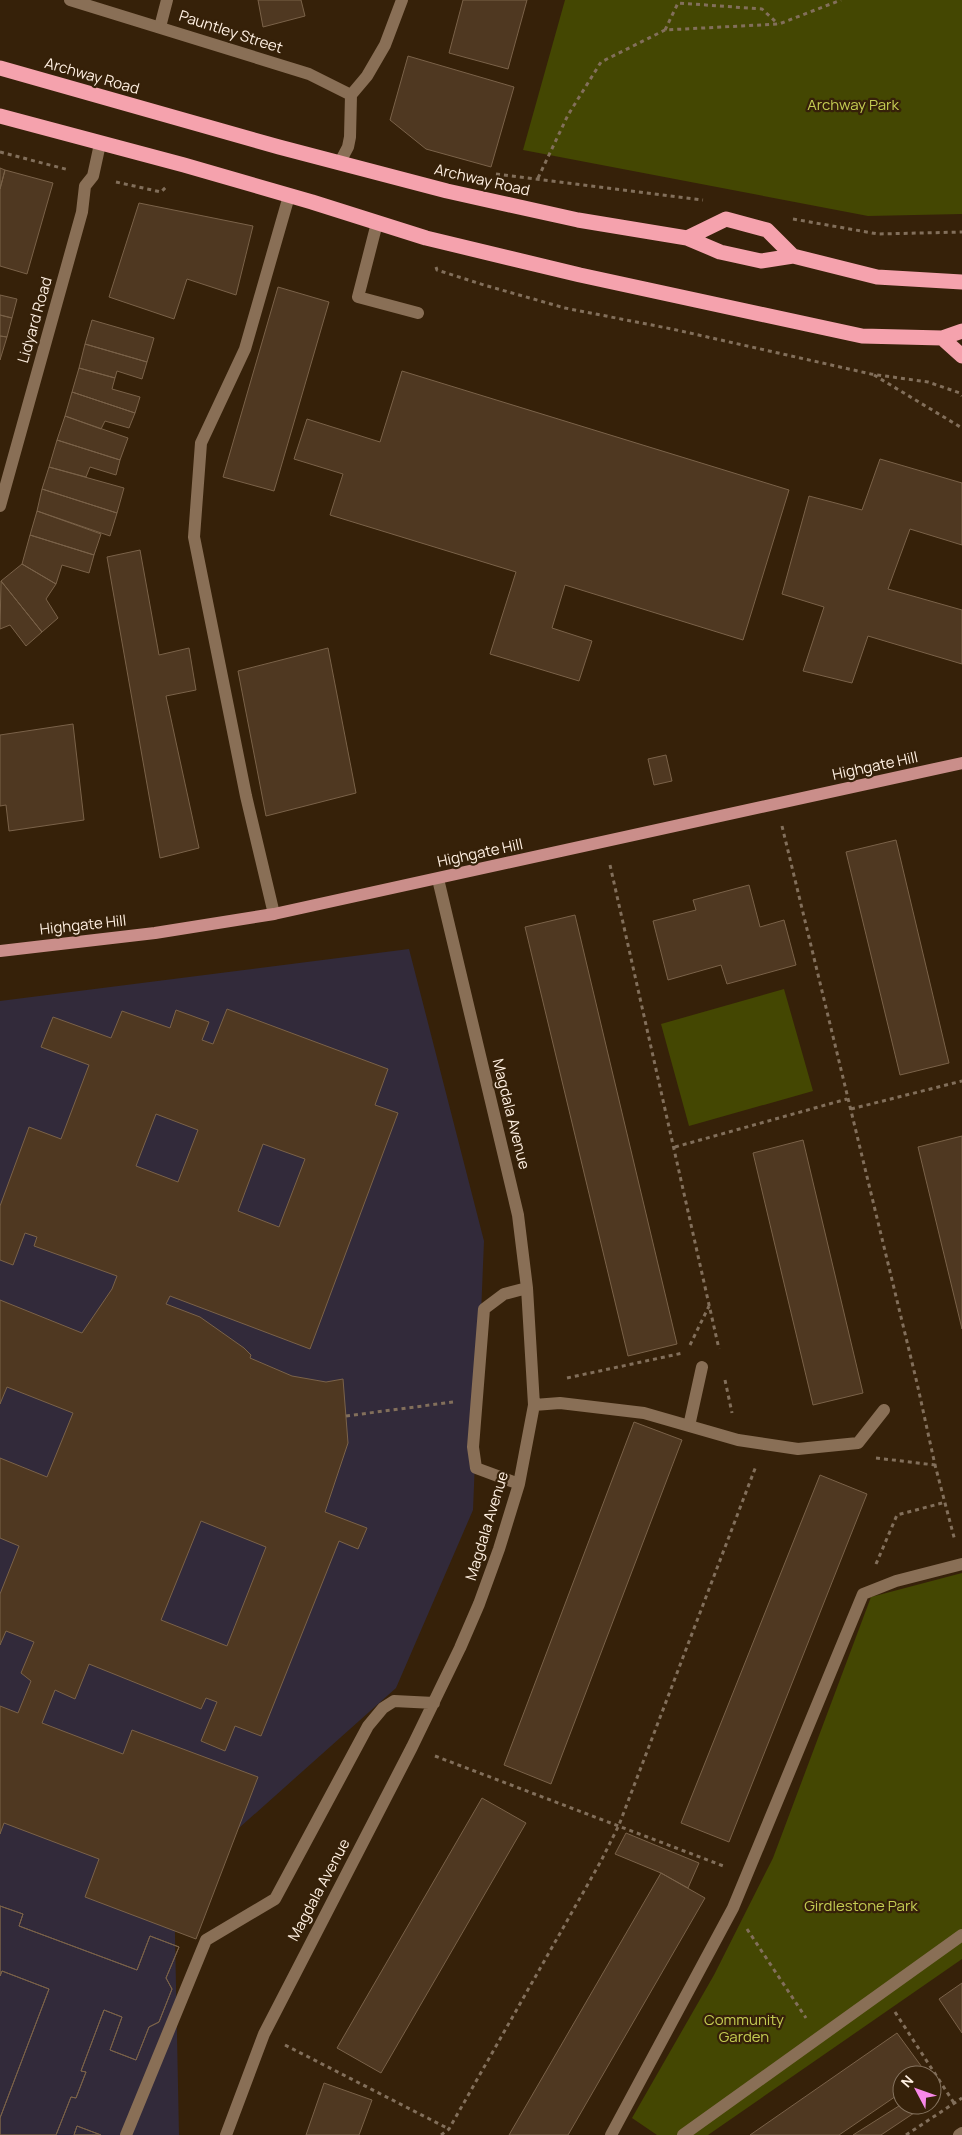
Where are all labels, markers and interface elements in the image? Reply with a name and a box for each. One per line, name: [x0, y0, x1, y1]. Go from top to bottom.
street label: Pauntley Street: [177, 5, 286, 58]
street label: Archway Road: [42, 52, 142, 99]
park label: Archway Park: [807, 94, 899, 115]
street label: Archway Road: [432, 158, 532, 201]
street label: Lidyard Road: [12, 274, 57, 365]
street label: Highgate Hill: [830, 746, 920, 785]
street label: Highgate Hill: [435, 833, 525, 872]
street label: Highgate Hill: [39, 910, 127, 939]
street label: Magdala Avenue: [488, 1056, 535, 1172]
street label: Magdala Avenue: [460, 1468, 513, 1583]
street label: Magdala Avenue: [283, 1835, 355, 1945]
park label: Girdlestone Park: [804, 1895, 918, 1916]
park label: Community Garden: [704, 2009, 784, 2047]
north arrow: [892, 2065, 942, 2115]
text: N: [896, 2071, 917, 2091]

